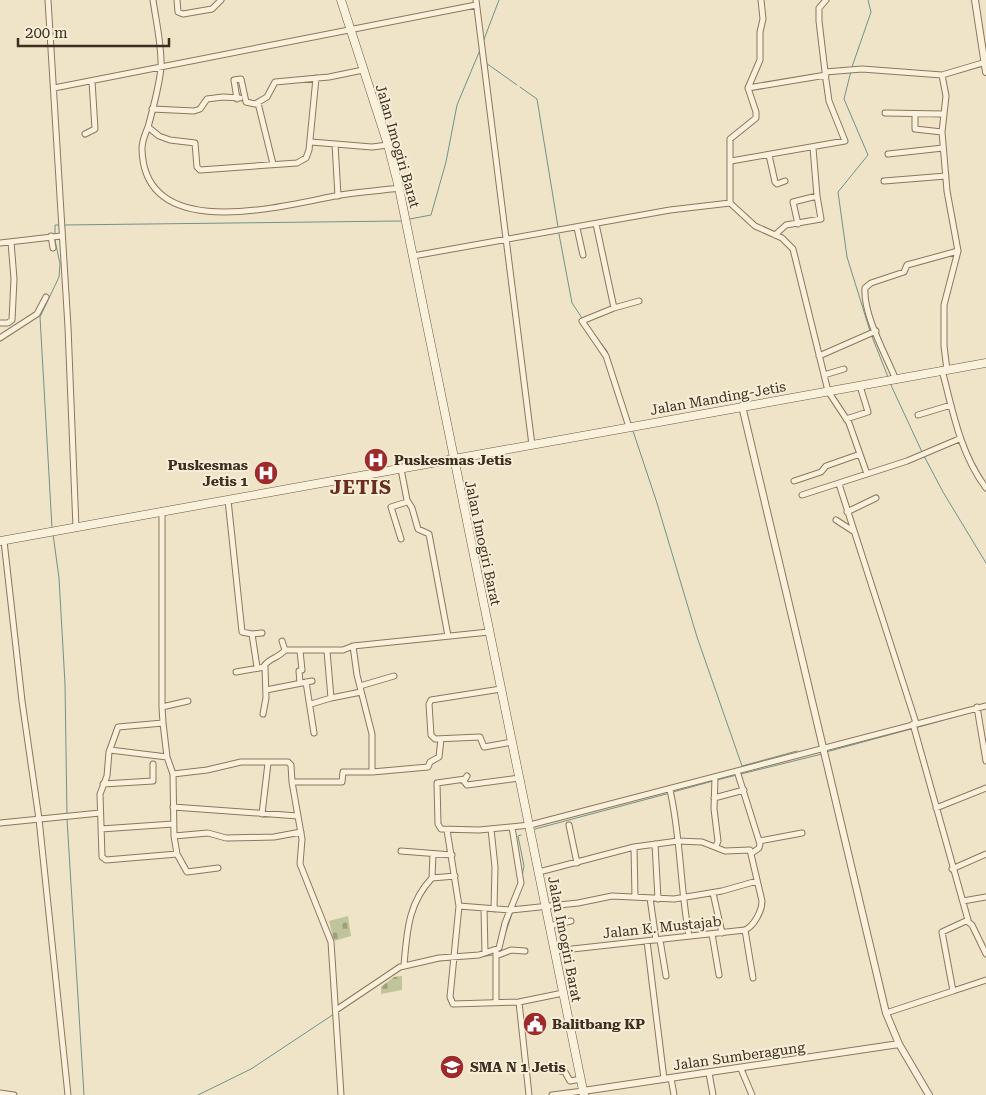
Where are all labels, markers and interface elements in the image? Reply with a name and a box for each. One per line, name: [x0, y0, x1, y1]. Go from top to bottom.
scale bar: [18, 15, 169, 47]
text: 200 m: [25, 24, 68, 42]
street label: Jalan Imogiri Barat: [373, 82, 423, 210]
street label: Jalan Manding-Jetis: [649, 378, 788, 418]
hospital icon: Puskesmas Jetis: [363, 447, 389, 473]
place label: Puskesmas Jetis: [394, 452, 512, 468]
place label: Puskesmas Jetis 1: [168, 457, 248, 489]
hospital icon: Puskesmas Jetis 1: [253, 460, 279, 486]
district label: JETIS: [330, 476, 392, 499]
street label: Jalan Imogiri Barat: [462, 479, 504, 607]
street label: Jalan Imogiri Barat: [545, 875, 585, 1003]
street label: Jalan K. Mustajab: [602, 913, 722, 941]
public building icon: Balitbang KP: [522, 1011, 548, 1037]
place label: Balitbang KP: [552, 1016, 645, 1032]
street label: Jalan Sumberagung: [672, 1039, 806, 1073]
school or university icon: SMA N 1 Jetis: [439, 1054, 465, 1080]
place label: SMA N 1 Jetis: [470, 1059, 566, 1075]

